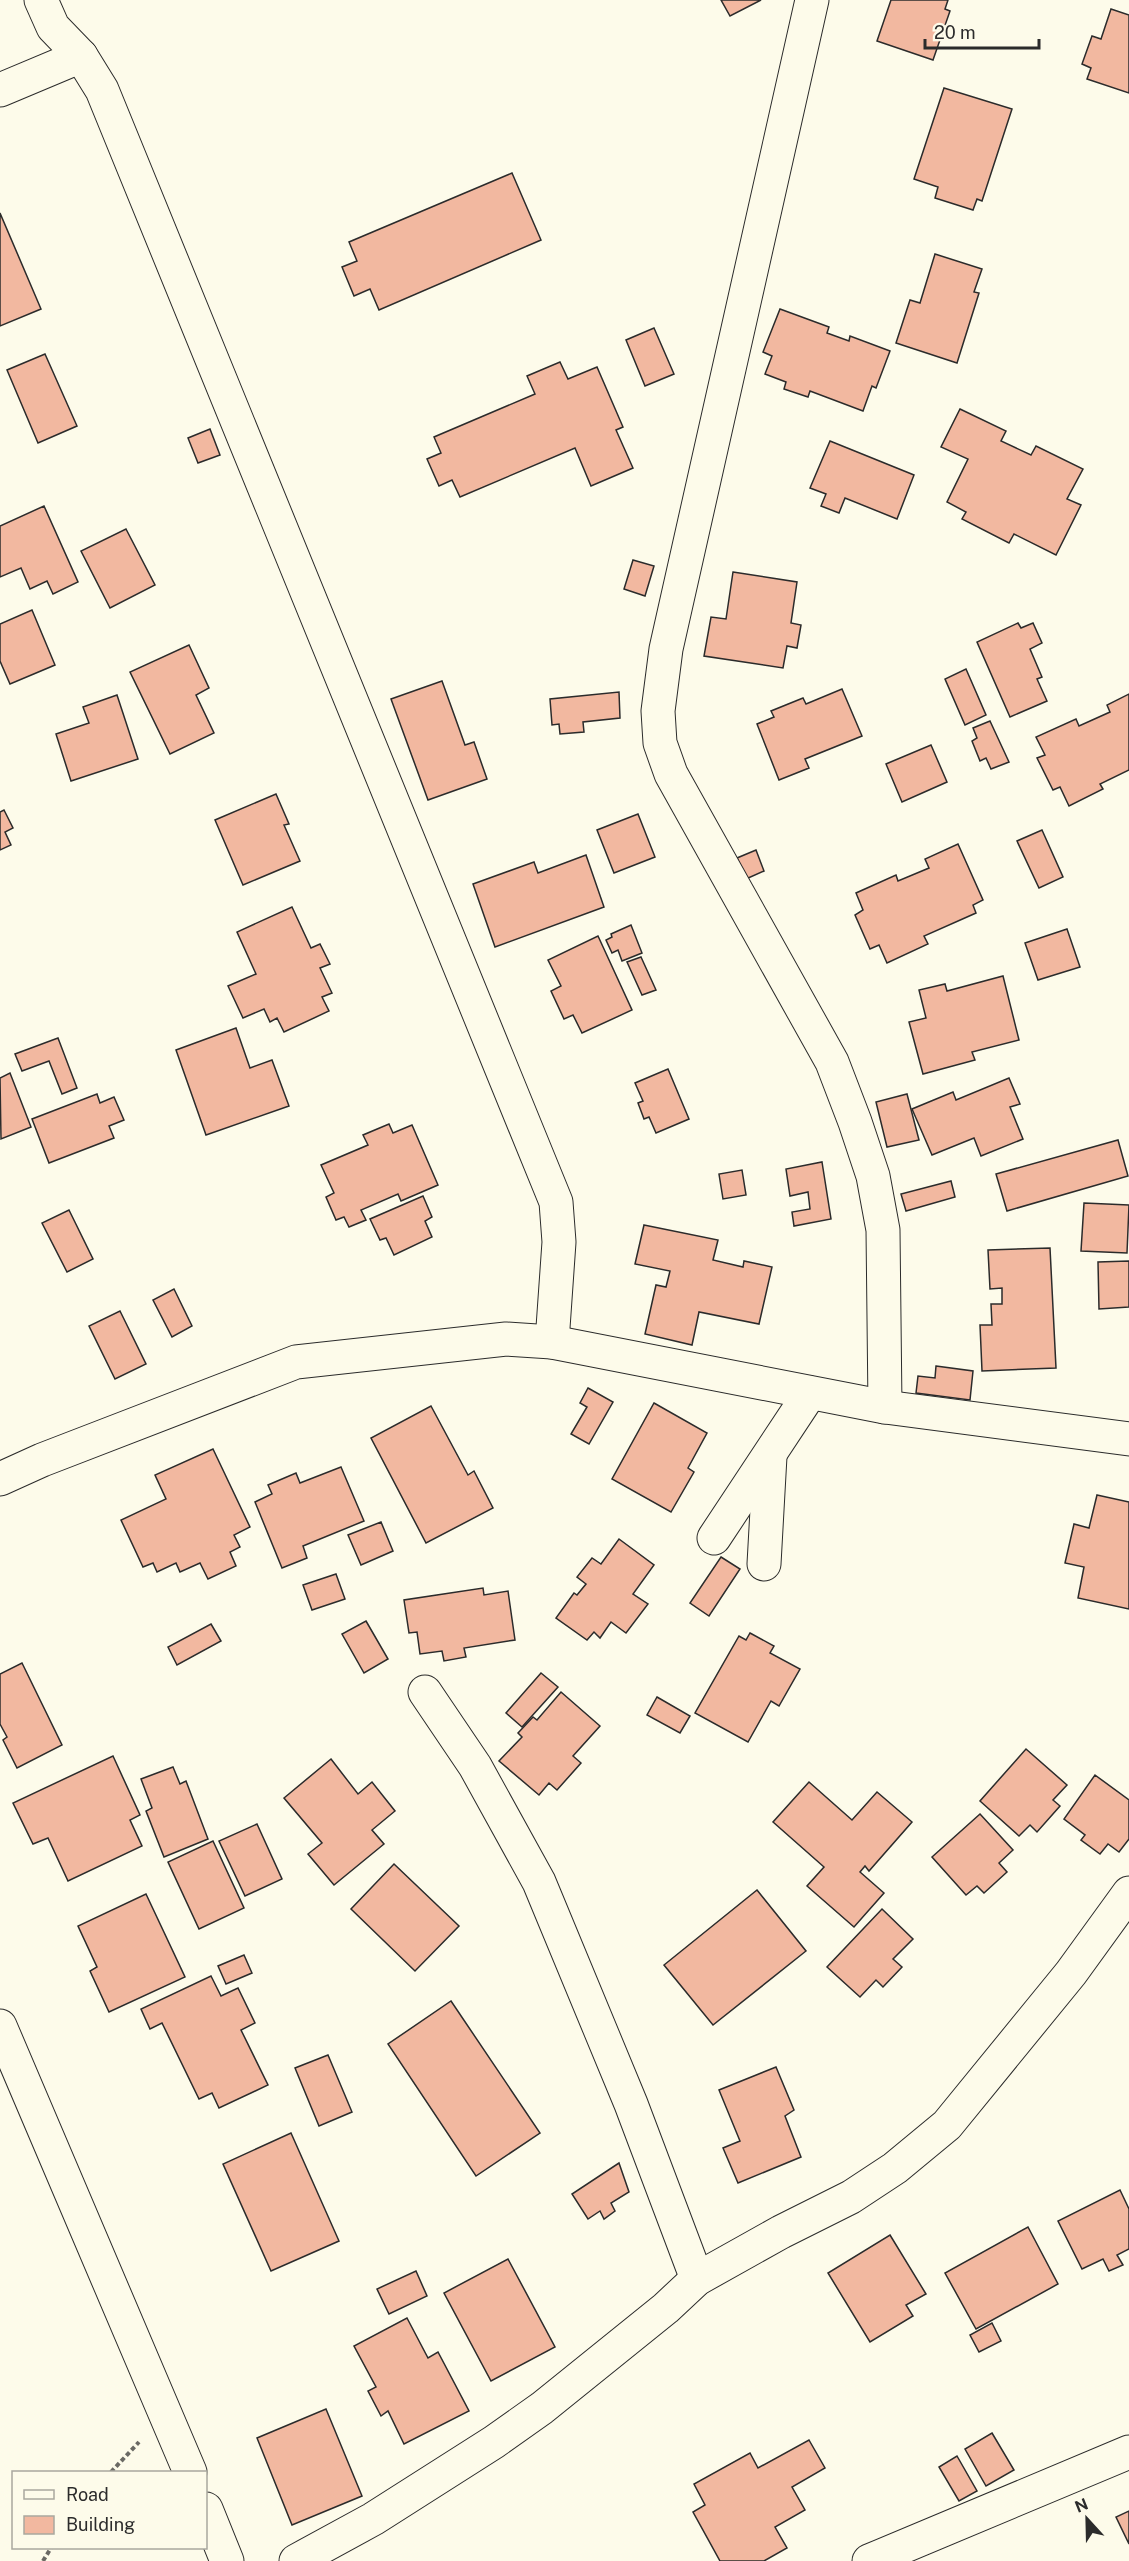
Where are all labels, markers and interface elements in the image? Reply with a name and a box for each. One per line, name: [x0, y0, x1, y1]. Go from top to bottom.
scale bar: [925, 12, 1039, 50]
text: 20 m: [934, 22, 976, 43]
legend: [12, 2471, 207, 2549]
text: Road: [66, 2484, 109, 2505]
north arrow: [1057, 2489, 1117, 2549]
text: N: [1072, 2494, 1091, 2517]
text: Building: [66, 2514, 135, 2535]

